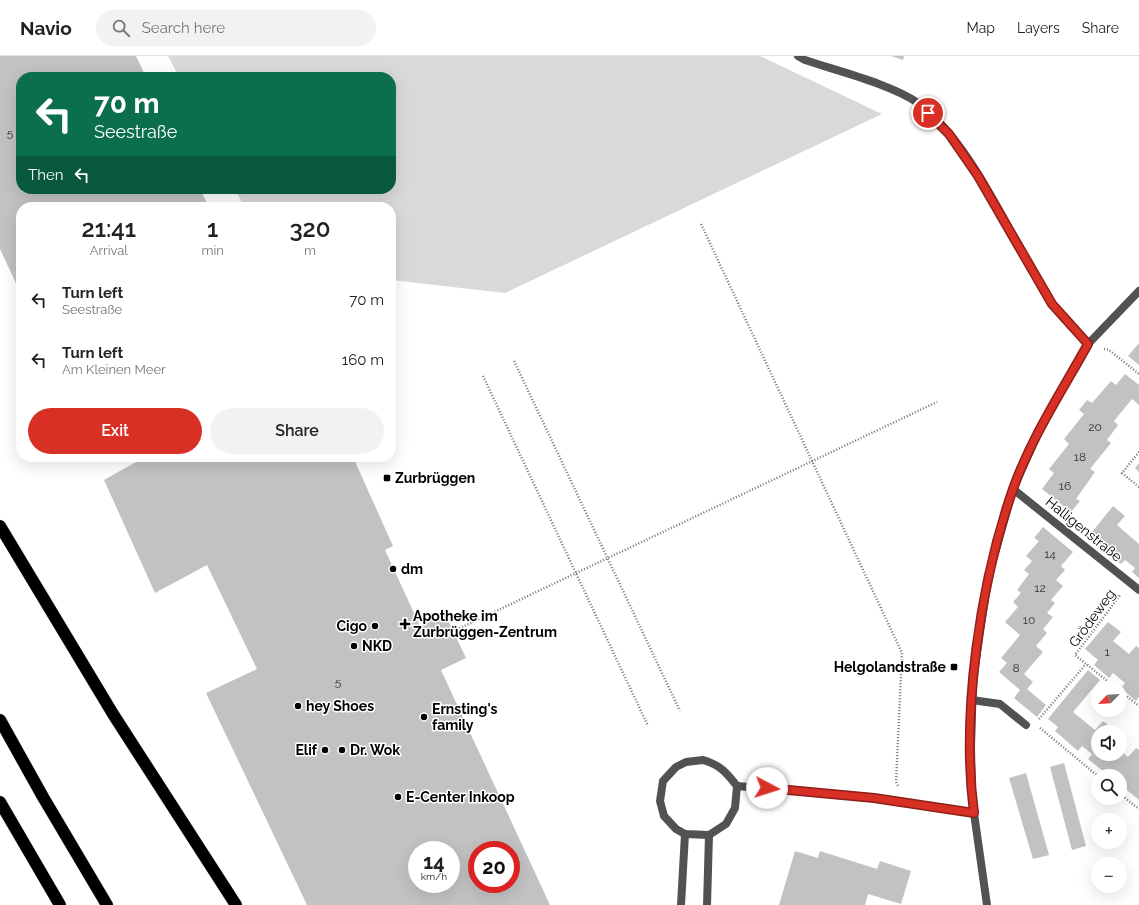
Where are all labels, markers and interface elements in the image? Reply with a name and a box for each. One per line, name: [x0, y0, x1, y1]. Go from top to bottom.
search box: [96, 10, 376, 46]
text: Navio: [20, 17, 72, 39]
icon: search: [110, 17, 132, 39]
text: Search here: [142, 19, 225, 37]
text: Map: [967, 20, 995, 36]
text: Layers: [1017, 20, 1060, 36]
text: Share: [1082, 20, 1119, 36]
text: 70 m: [94, 87, 160, 120]
icon: left: [28, 88, 80, 140]
pin: [911, 96, 945, 130]
icon: arrive: [917, 102, 939, 124]
text: Seestraße: [94, 121, 177, 142]
house number: 5: [7, 126, 14, 140]
icon: left: [71, 164, 93, 186]
text: Then: [28, 166, 63, 184]
text: 21:41: [81, 214, 136, 243]
text: 1: [207, 214, 218, 243]
text: 320: [289, 214, 331, 243]
text: Arrival: [90, 243, 128, 258]
text: min: [202, 243, 224, 258]
text: m: [304, 243, 316, 258]
text: Turn left: [62, 284, 123, 302]
icon: left: [28, 289, 50, 311]
text: 70 m: [349, 291, 384, 309]
text: Seestraße: [62, 302, 122, 317]
text: Turn left: [62, 344, 123, 362]
icon: left: [28, 349, 50, 371]
text: 160 m: [342, 351, 384, 369]
text: Am Kleinen Meer: [62, 362, 166, 377]
button: Exit: [28, 408, 202, 454]
button: Share: [210, 408, 384, 454]
house number: 20: [1088, 420, 1102, 434]
house number: 18: [1074, 450, 1086, 464]
place label: Zurbrüggen: [395, 470, 475, 486]
marker: Zurbrüggen: [382, 473, 392, 483]
house number: 16: [1059, 479, 1071, 493]
street label: Halligenstraße: [1043, 493, 1125, 565]
house number: 14: [1044, 547, 1056, 561]
place label: dm: [401, 561, 423, 577]
marker: dm: [388, 564, 398, 574]
house number: 12: [1034, 581, 1046, 595]
street label: Grödeweg: [1066, 586, 1118, 650]
place label: Apotheke im Zurbrüggen-Zentrum: [413, 608, 557, 640]
house number: 10: [1023, 613, 1035, 627]
place label: Cigo: [336, 618, 368, 634]
marker: Apotheke im Zurbrüggen-Zentrum: [400, 619, 410, 629]
marker: Cigo: [370, 621, 380, 631]
place label: NKD: [362, 638, 392, 654]
marker: NKD: [349, 641, 359, 651]
house number: 1: [1104, 645, 1110, 659]
place label: Helgolandstraße: [834, 659, 947, 675]
house number: 8: [1012, 661, 1020, 675]
marker: Helgolandstraße: [949, 662, 959, 672]
house number: 5: [335, 675, 342, 689]
north arrow: [1091, 681, 1127, 717]
map controls: [1091, 681, 1127, 893]
place label: hey Shoes: [306, 698, 374, 714]
marker: hey Shoes: [293, 701, 303, 711]
place label: Ernsting's family: [432, 701, 498, 733]
marker: Ernsting's family: [419, 712, 429, 722]
button: sound: [1091, 725, 1127, 761]
place label: Elif: [295, 742, 318, 758]
place label: Dr. Wok: [350, 742, 400, 758]
marker: Elif: [320, 745, 330, 755]
marker: Dr. Wok: [337, 745, 347, 755]
position arrow: [746, 767, 788, 809]
button: search: [1091, 769, 1127, 805]
place label: E-Center Inkoop: [406, 789, 515, 805]
marker: E-Center Inkoop: [393, 792, 403, 802]
button: +: [1091, 813, 1127, 849]
speed limit sign: 20: [468, 841, 520, 893]
text: 14: [423, 850, 445, 874]
button: −: [1091, 857, 1127, 893]
text: km/h: [421, 871, 447, 882]

